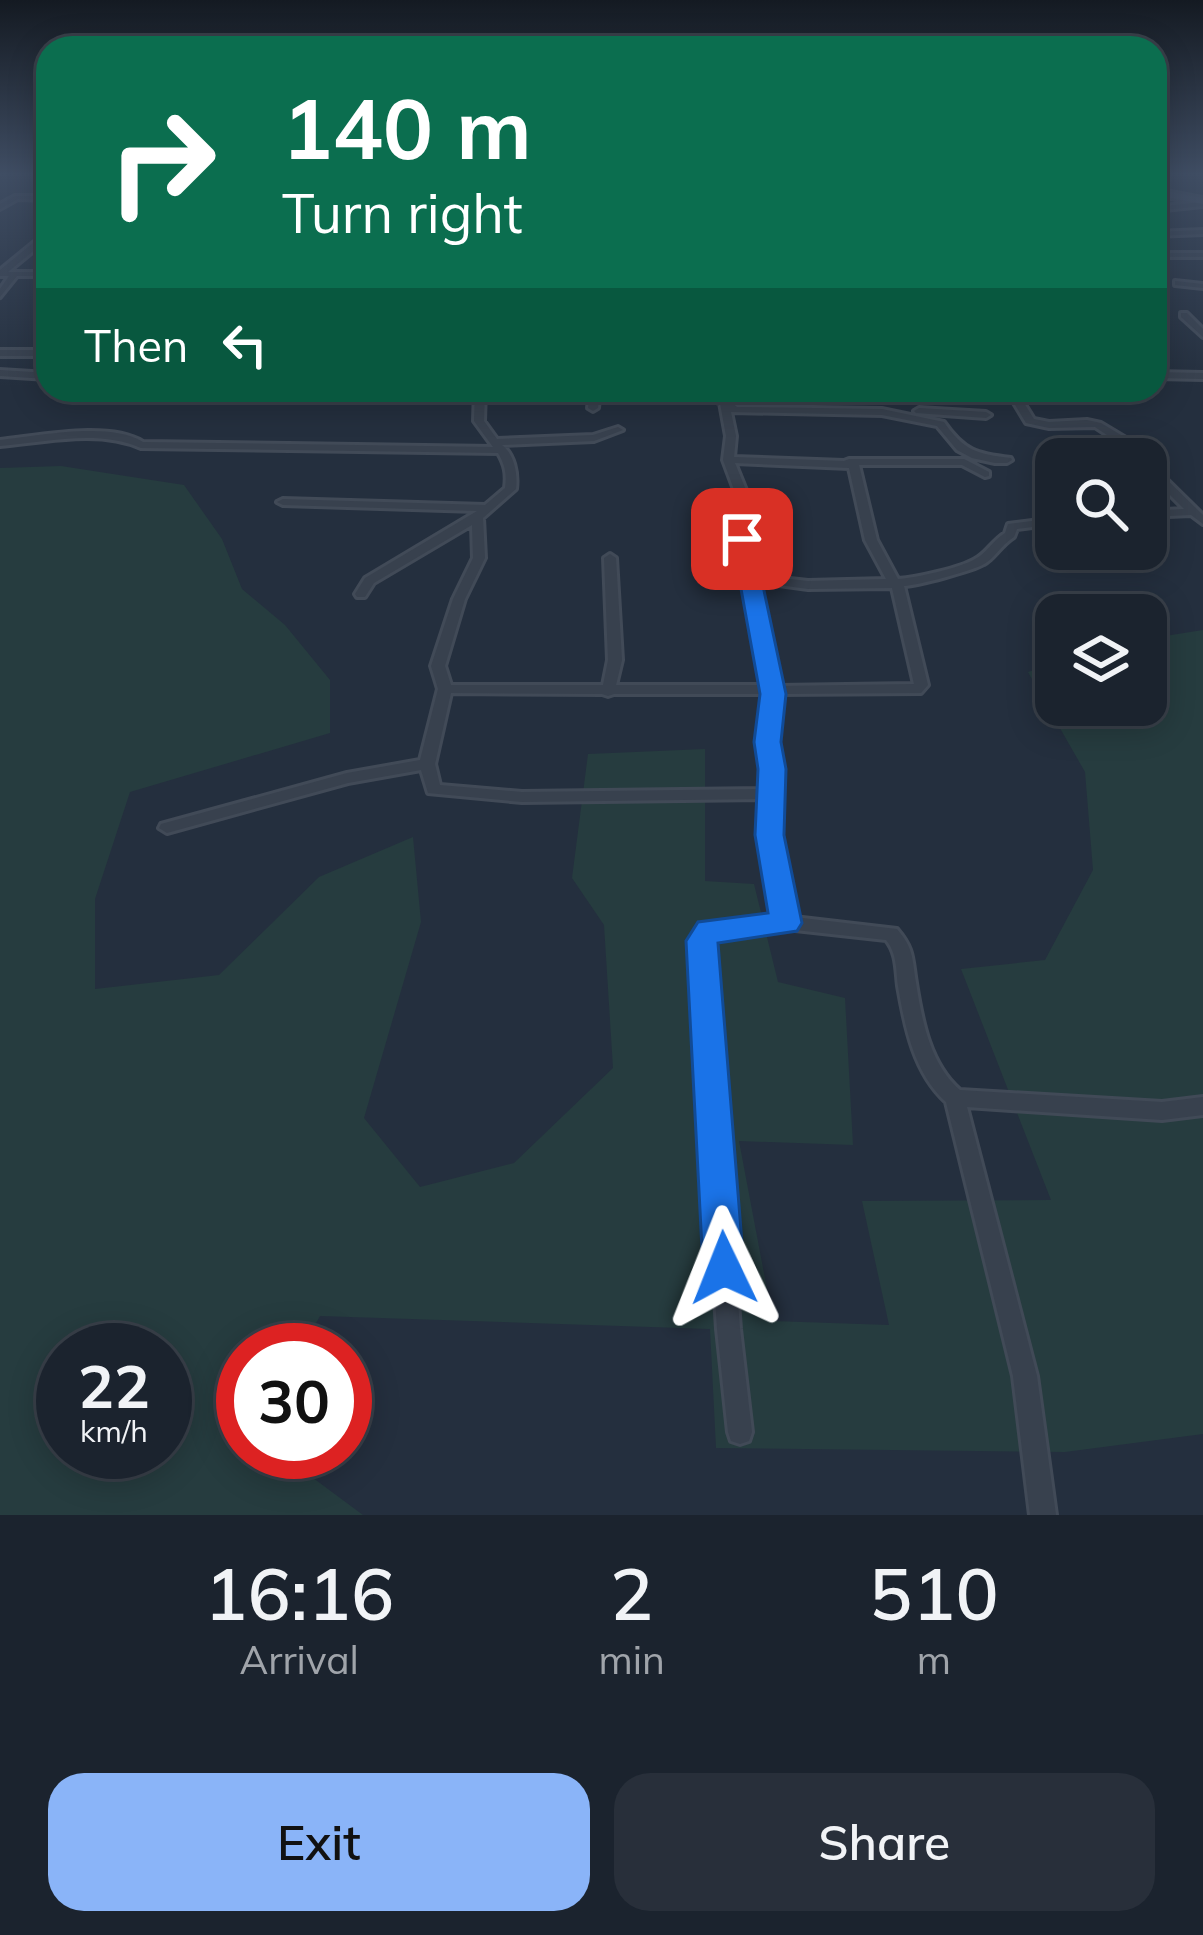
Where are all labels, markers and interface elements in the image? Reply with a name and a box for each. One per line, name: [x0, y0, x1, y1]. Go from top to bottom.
text: 140 m: [282, 75, 532, 180]
icon: right: [84, 84, 240, 240]
text: Turn right: [282, 179, 523, 247]
icon: left: [212, 312, 278, 378]
text: Then: [84, 317, 188, 373]
map controls: [1035, 438, 1167, 726]
button: search: [1035, 438, 1167, 570]
pin: [691, 488, 793, 590]
icon: arrive: [709, 506, 775, 572]
button: layers: [1035, 594, 1167, 726]
position arrow: [661, 1205, 787, 1331]
speed limit sign: 30: [216, 1323, 372, 1479]
text: 22: [78, 1348, 150, 1423]
text: km/h: [80, 1412, 148, 1450]
text: 16:16: [204, 1548, 394, 1638]
text: 2: [610, 1548, 653, 1638]
text: 510: [869, 1548, 999, 1638]
text: Arrival: [240, 1635, 359, 1684]
text: min: [598, 1635, 665, 1684]
text: m: [917, 1635, 951, 1684]
button: Exit: [48, 1773, 590, 1911]
button: Share: [614, 1773, 1155, 1911]

